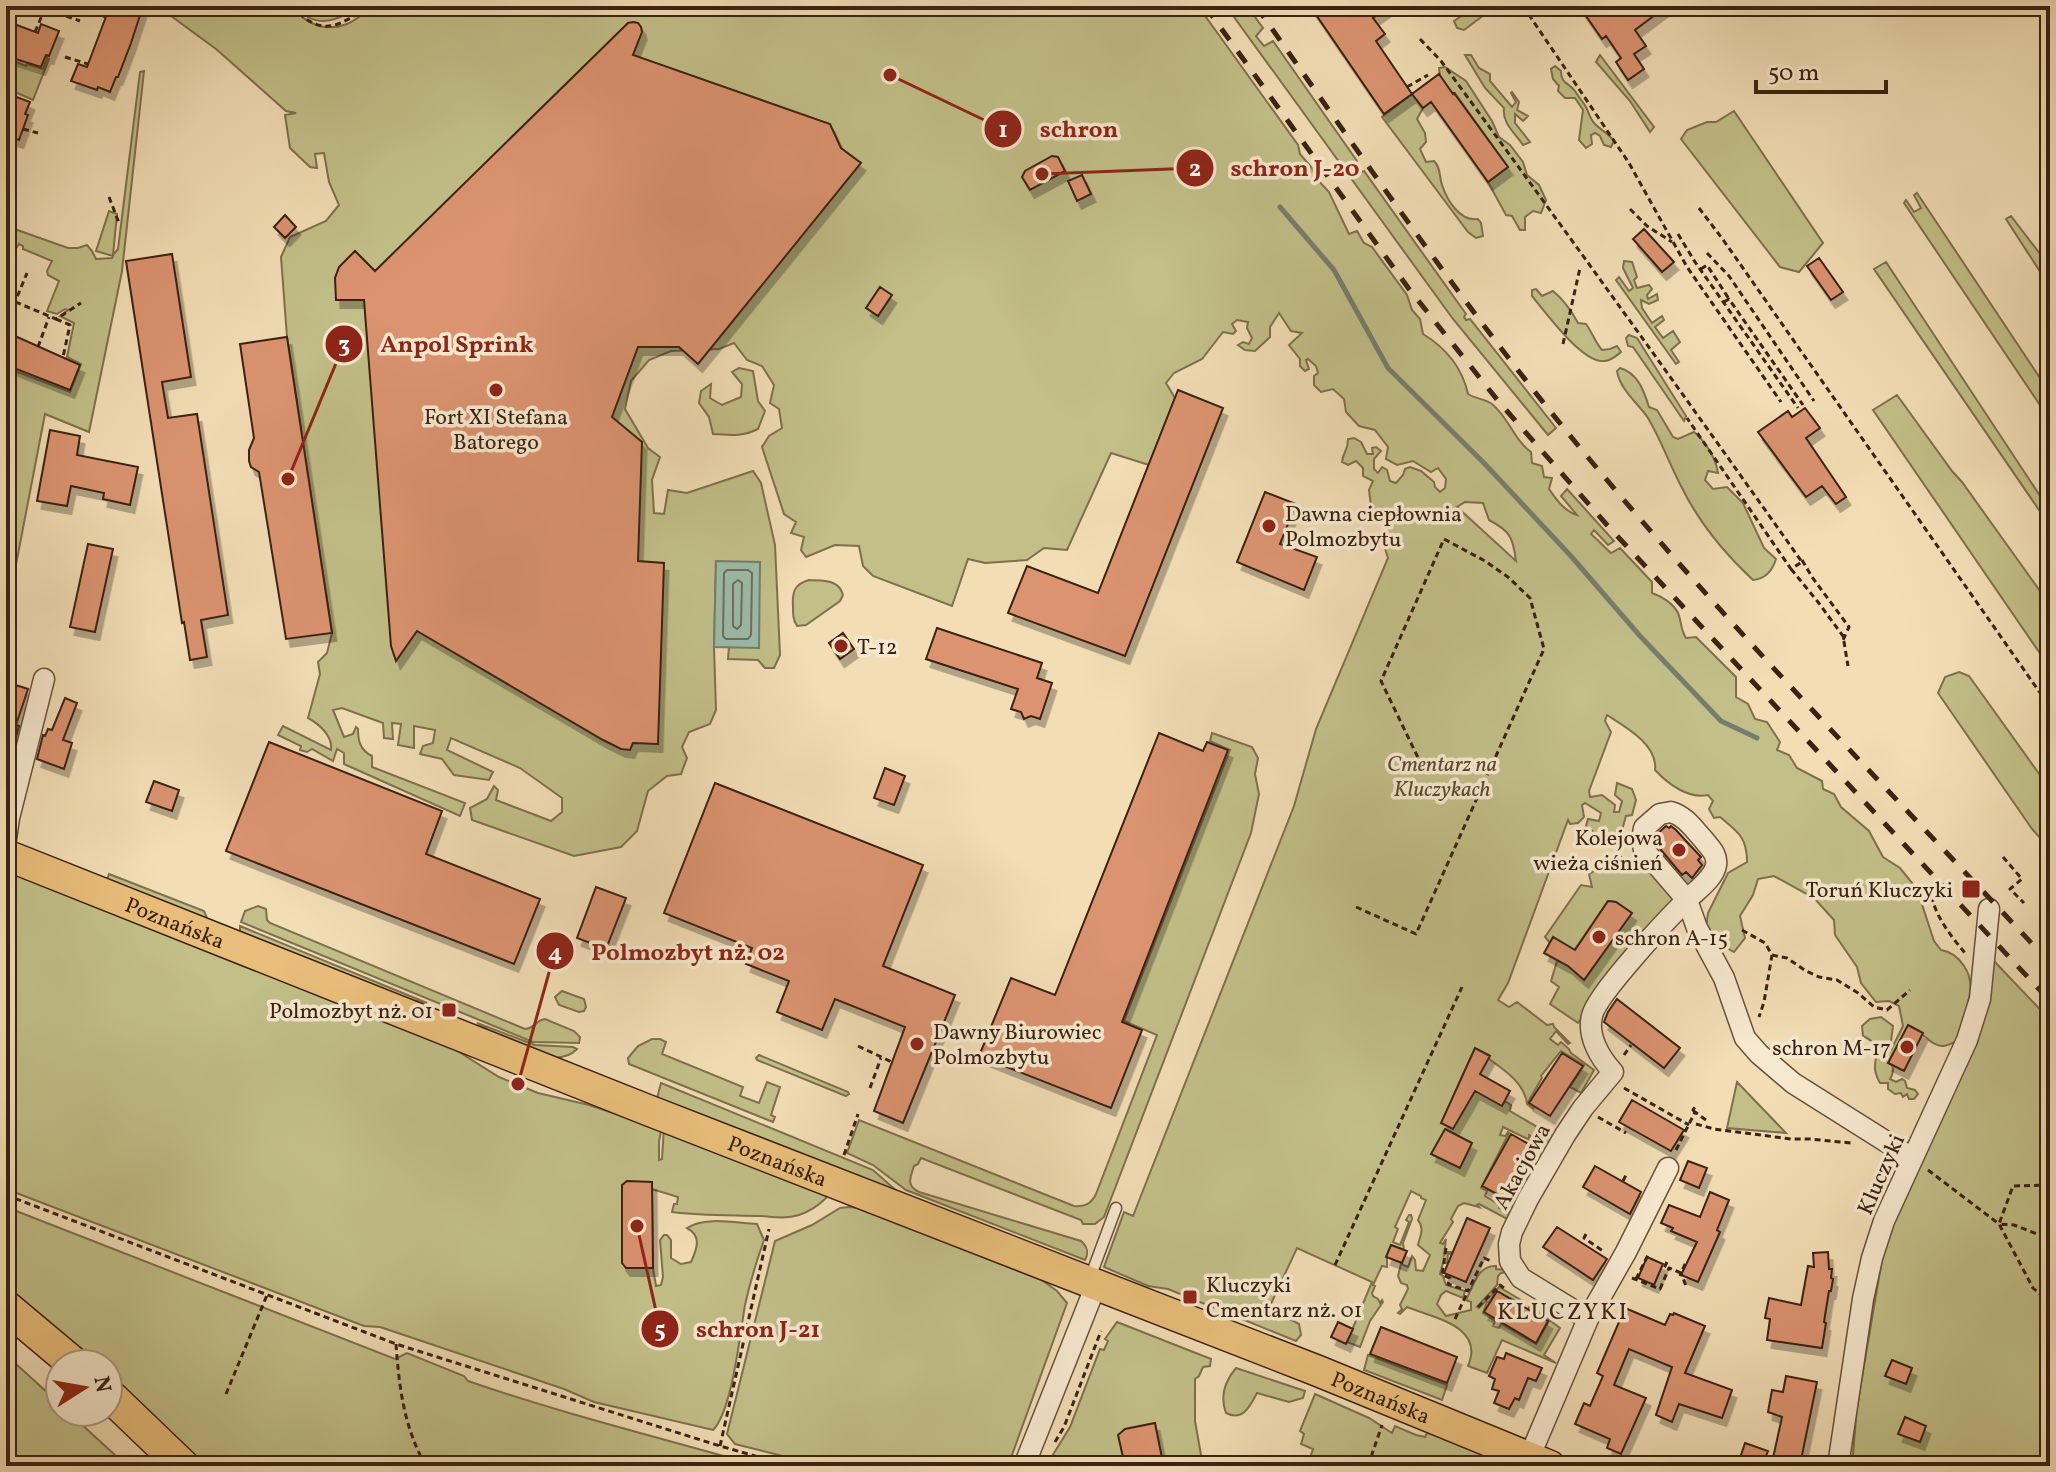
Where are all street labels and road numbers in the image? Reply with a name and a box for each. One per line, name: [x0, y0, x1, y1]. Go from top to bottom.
street label: Poznańska: [120, 891, 229, 958]
street label: Akacjowa: [1487, 1119, 1560, 1216]
street label: Poznańska: [722, 1130, 831, 1196]
street label: Kluczyki: [1851, 1130, 1914, 1220]
street label: Poznańska: [1326, 1365, 1435, 1433]

